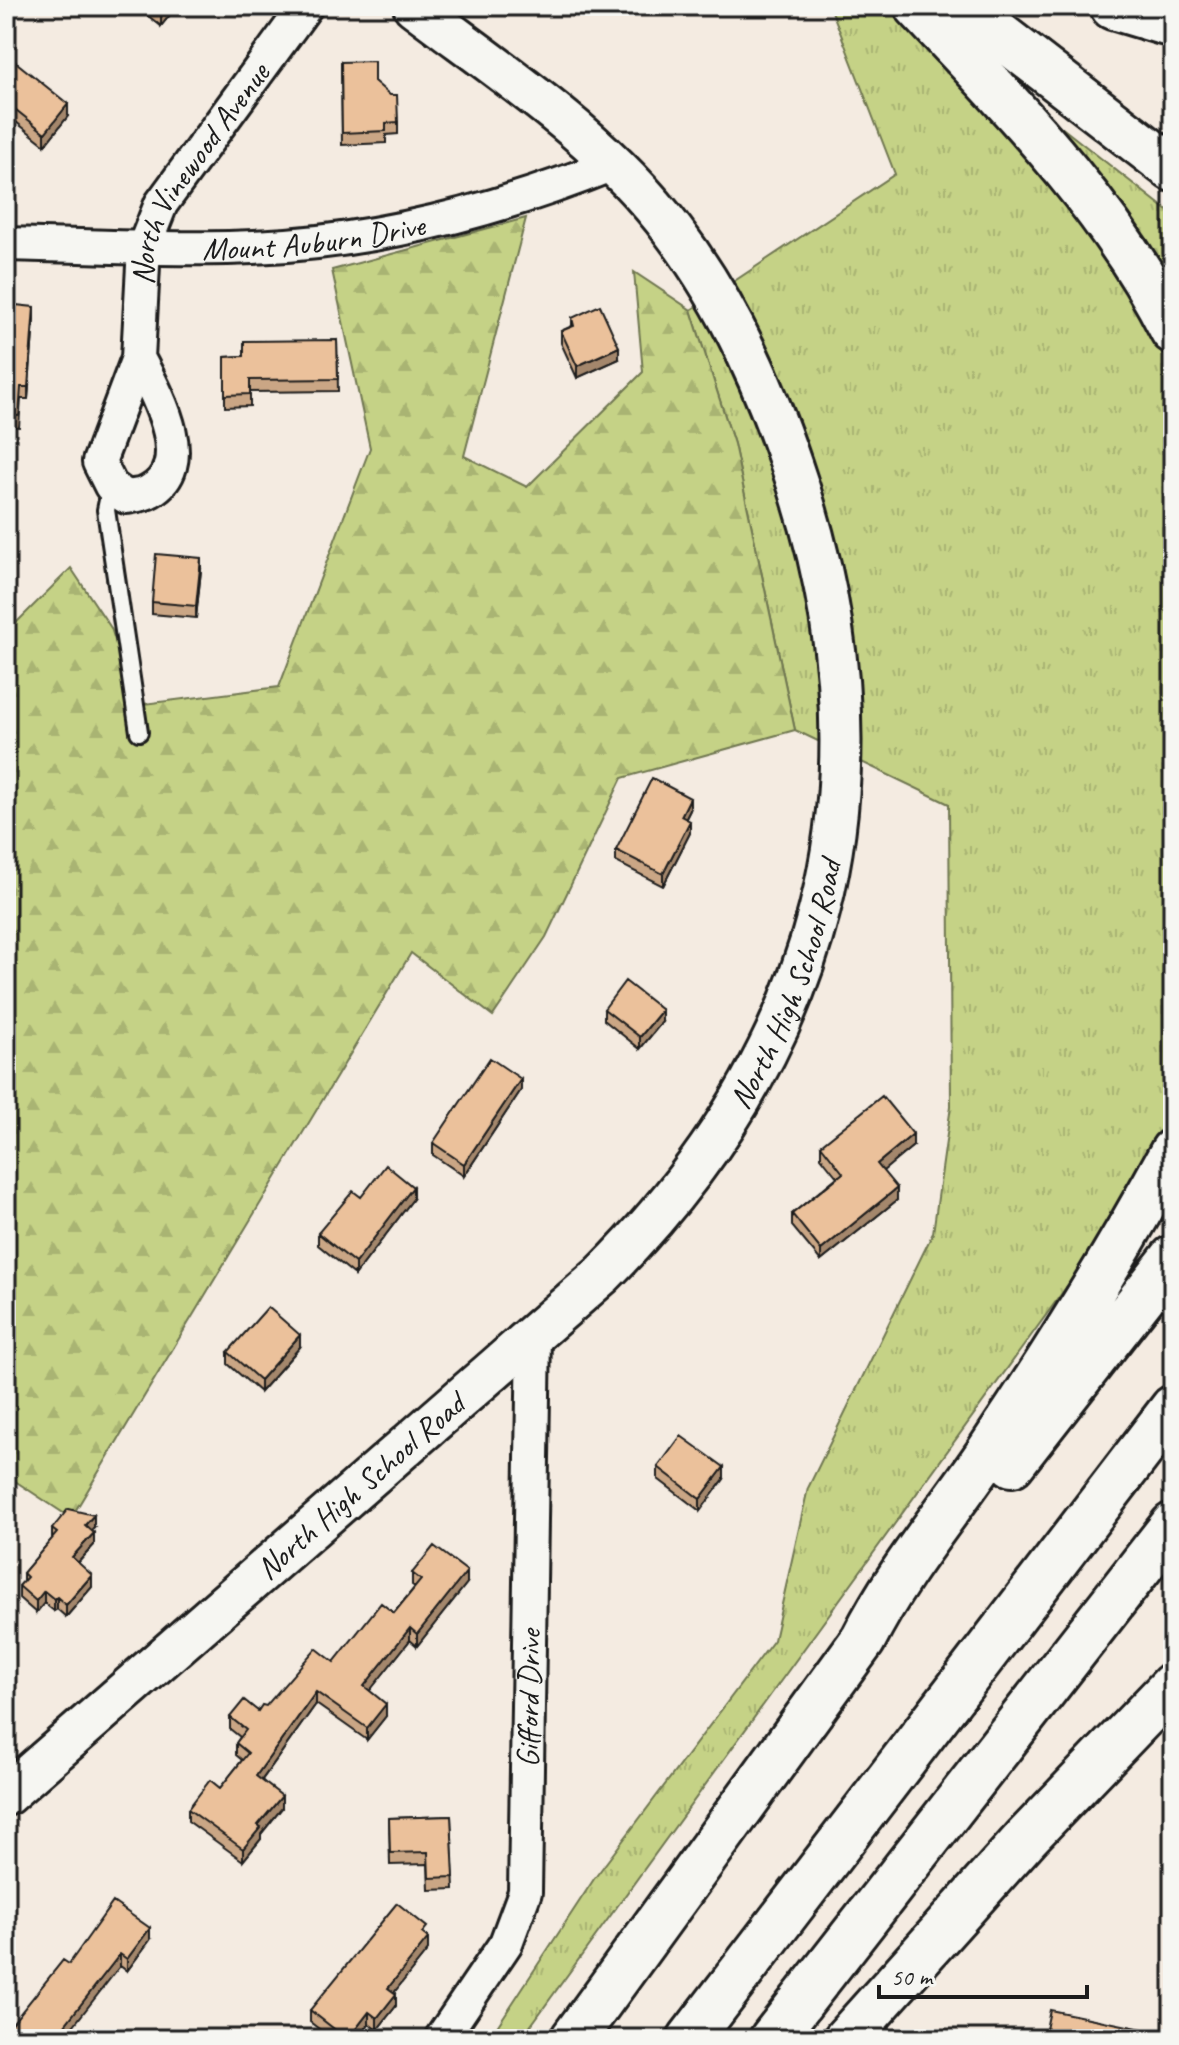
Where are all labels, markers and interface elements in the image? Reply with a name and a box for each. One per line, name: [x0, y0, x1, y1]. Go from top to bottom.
street label: North Vinewood Avenue: [122, 53, 280, 286]
street label: Mount Auburn Drive: [202, 204, 431, 269]
street label: North High School Road: [720, 852, 852, 1116]
street label: North High School Road: [248, 1381, 477, 1589]
street label: Gifford Drive: [507, 1626, 550, 1768]
scale bar: [879, 1949, 1087, 1999]
text: 50 m: [891, 1962, 934, 1992]

